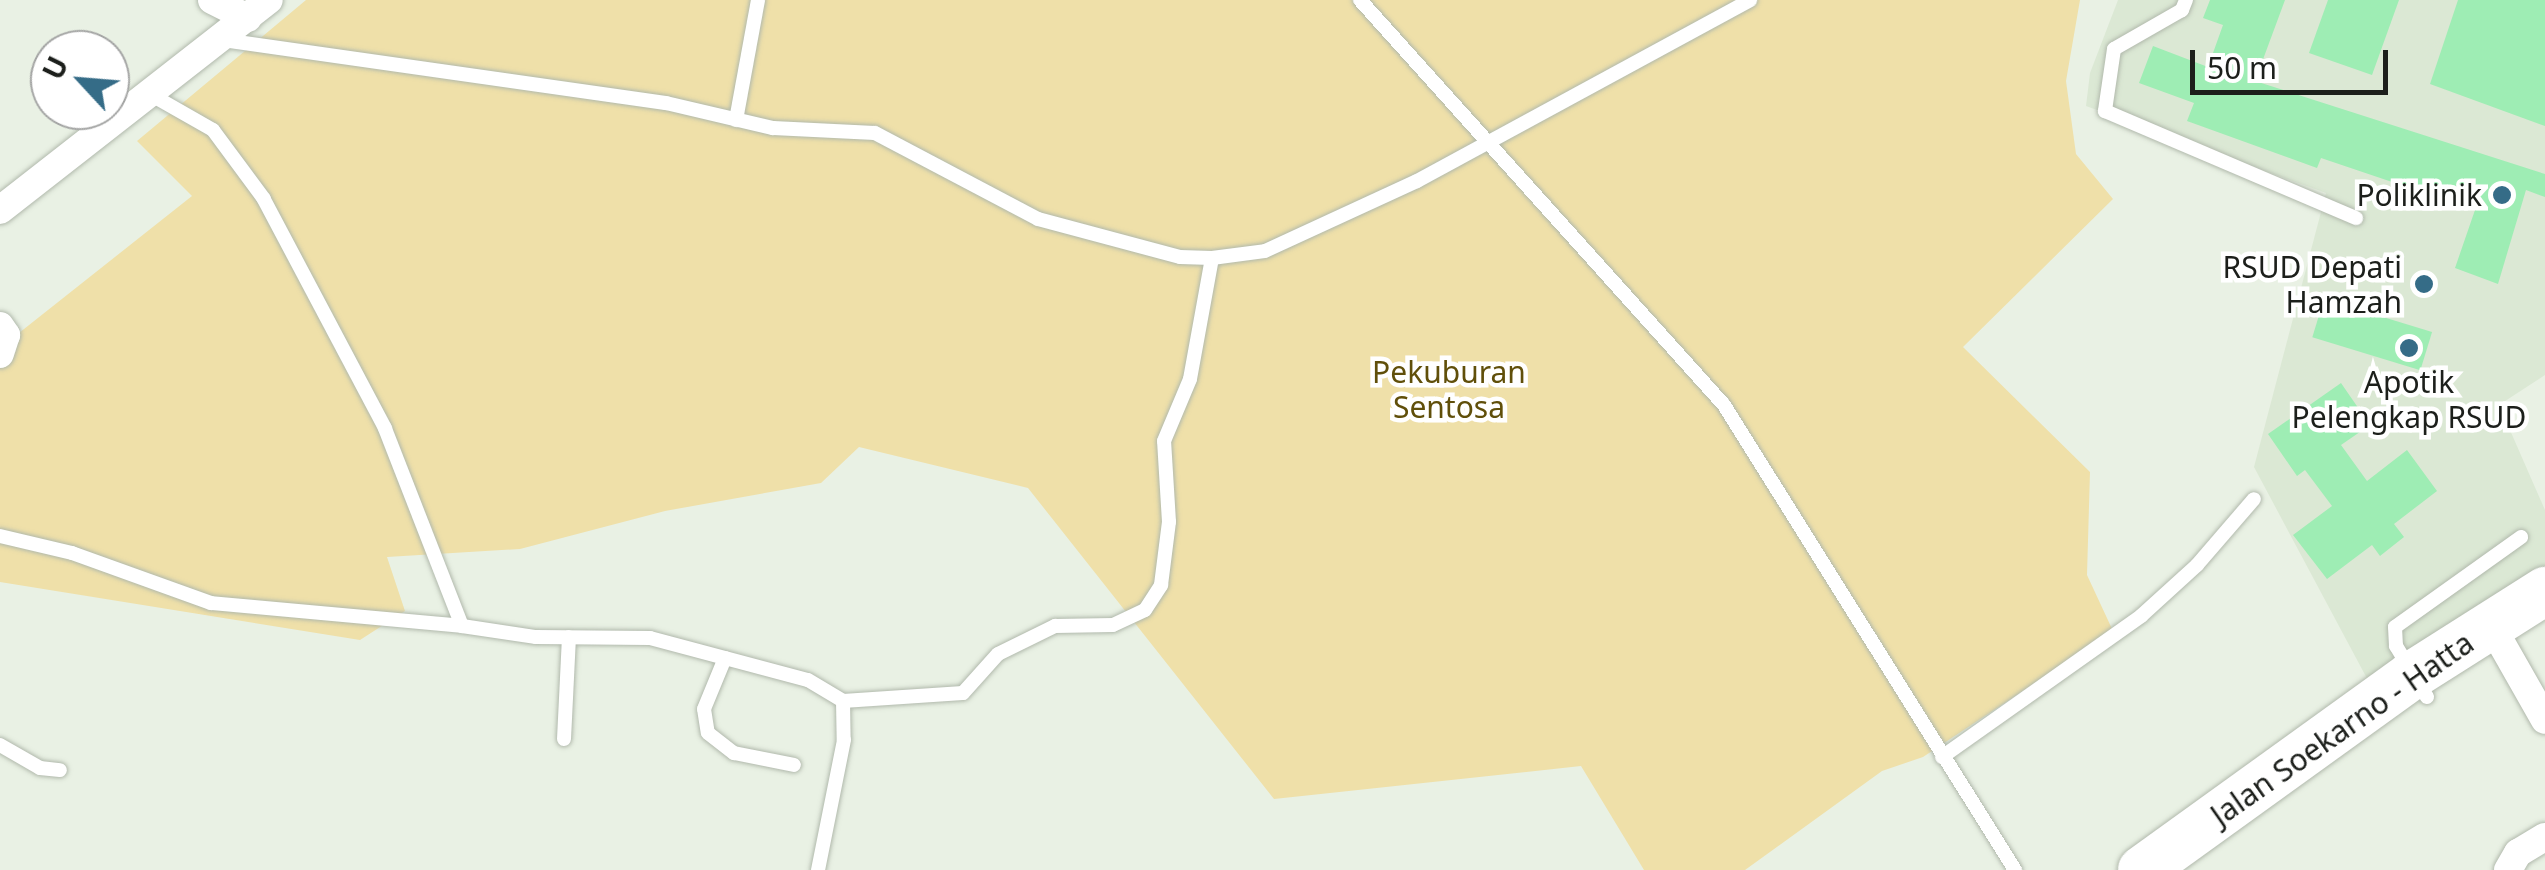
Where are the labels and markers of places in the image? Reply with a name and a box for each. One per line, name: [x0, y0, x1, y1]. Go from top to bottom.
place label: Poliklinik: [2356, 177, 2482, 213]
marker: Poliklinik: [2491, 184, 2513, 206]
place label: RSUD Depati Hamzah: [2223, 249, 2402, 320]
marker: RSUD Depati Hamzah: [2411, 271, 2437, 297]
marker: Apotik Pelengkap RSUD: [2398, 337, 2420, 359]
place label: Apotik Pelengkap RSUD: [2292, 364, 2526, 434]

